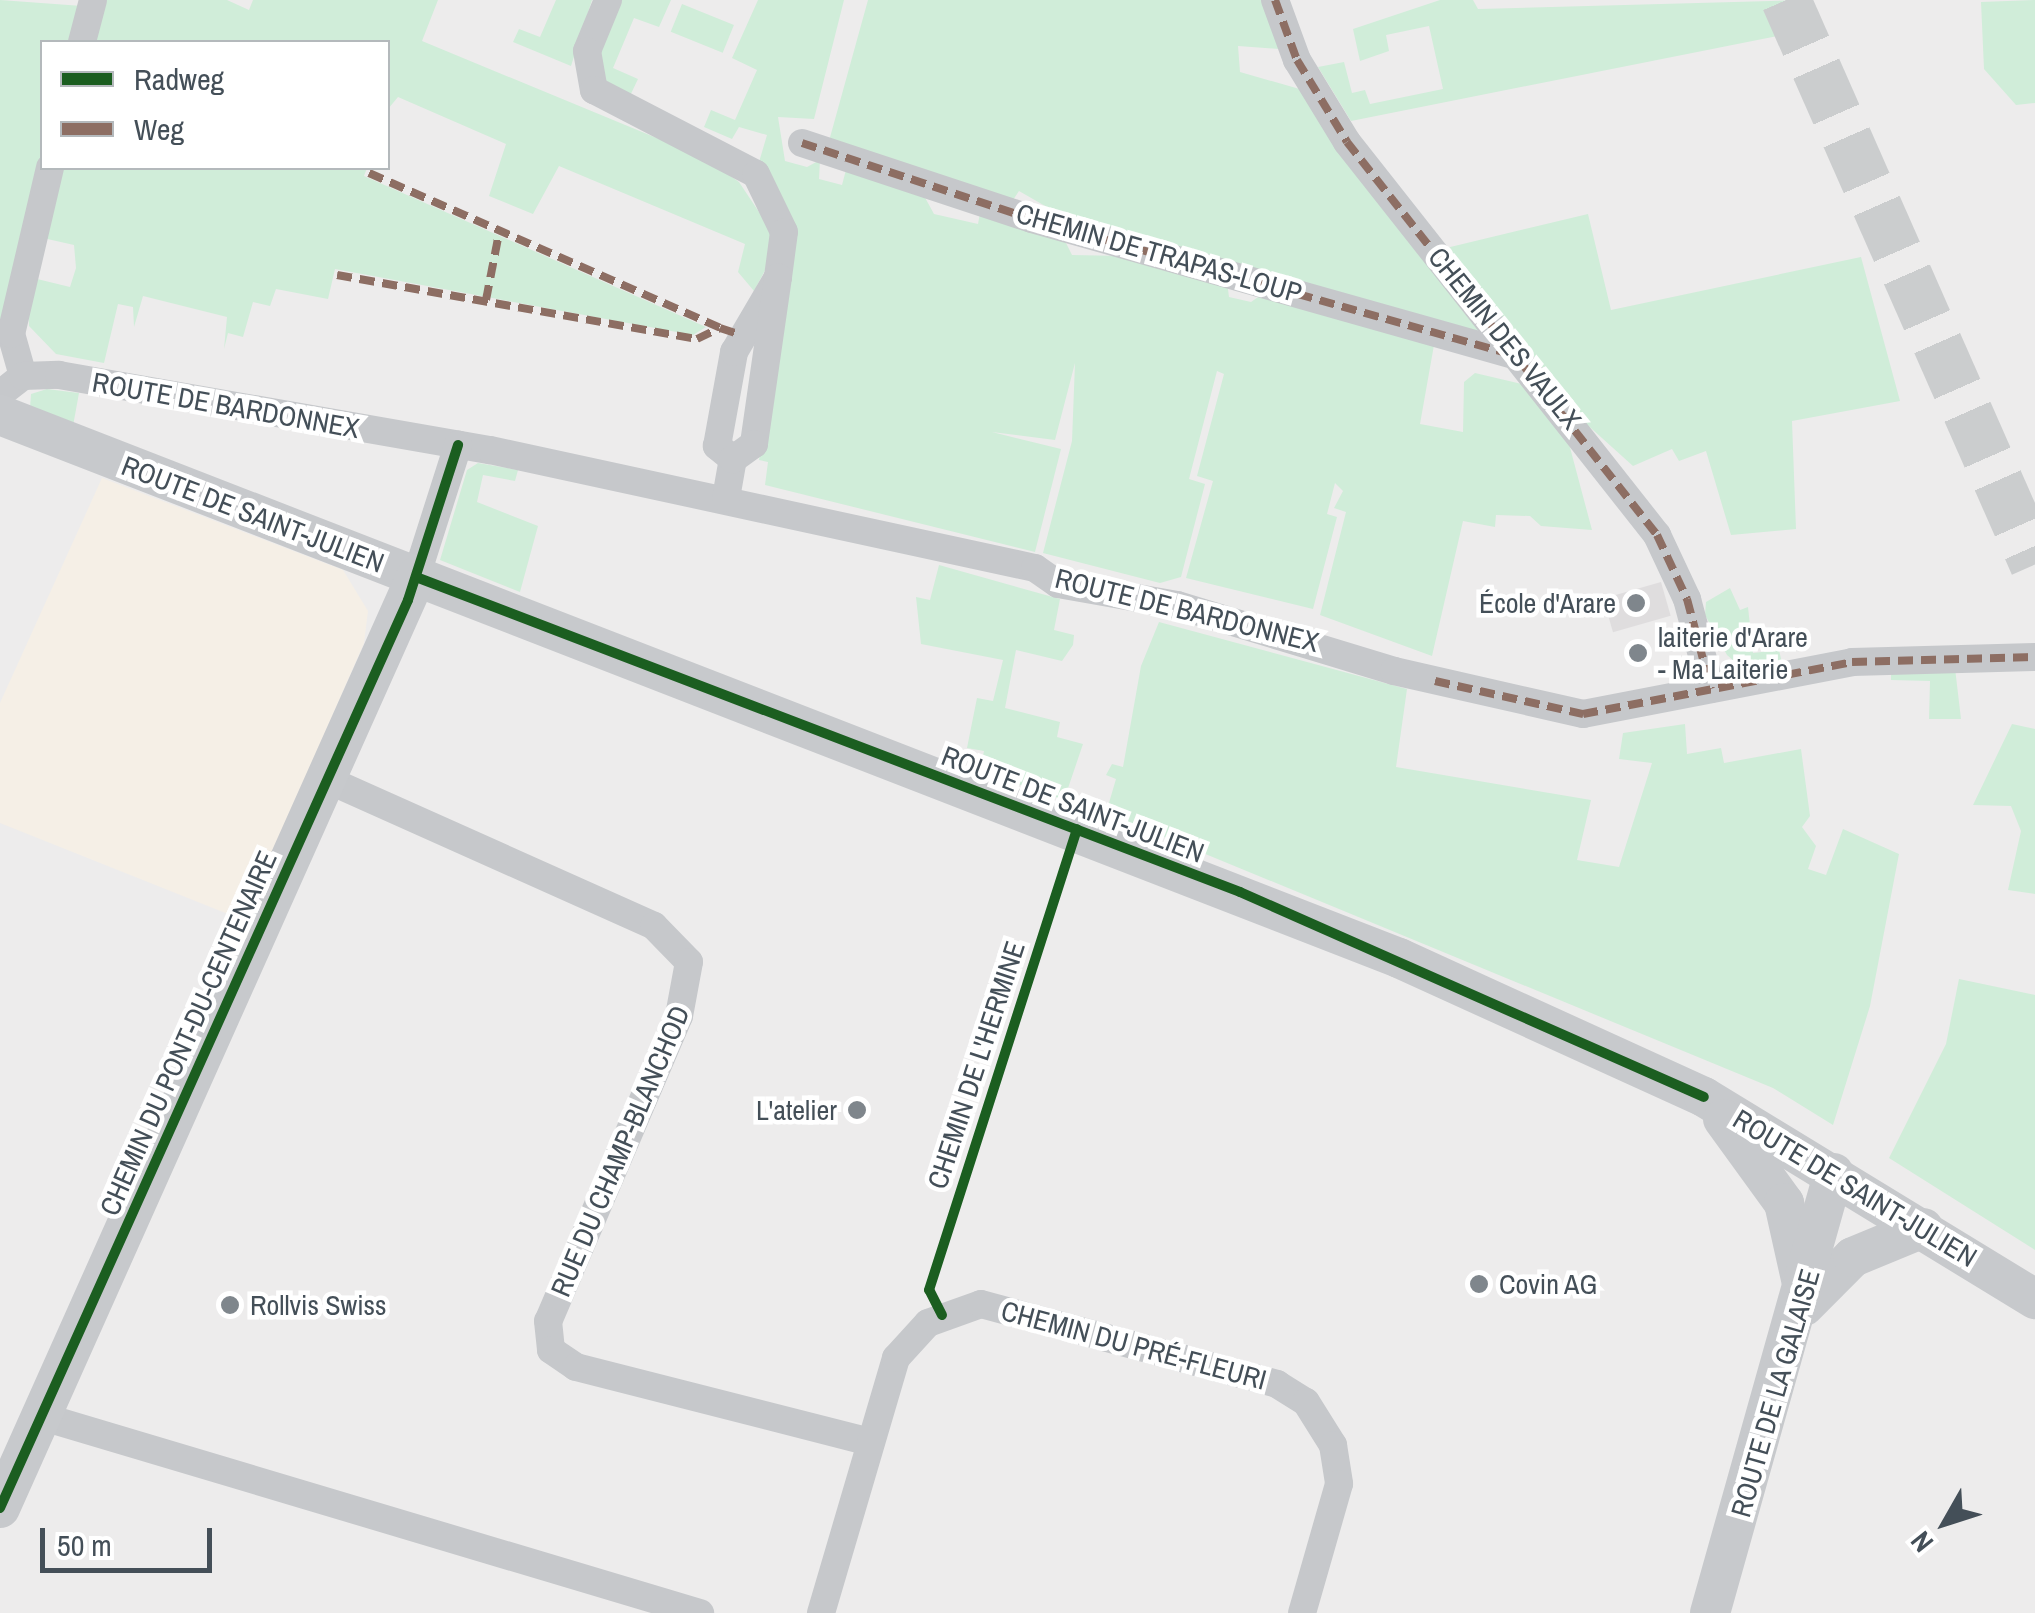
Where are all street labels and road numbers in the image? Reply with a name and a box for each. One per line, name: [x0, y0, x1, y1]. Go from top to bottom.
street label: CHEMIN DE TRAPAS-LOUP: [1012, 196, 1306, 310]
street label: CHEMIN DES VAULX: [1421, 240, 1589, 436]
street label: ROUTE DE BARDONNEX: [90, 365, 362, 445]
street label: ROUTE DE SAINT-JULIEN: [117, 448, 389, 580]
street label: ROUTE DE BARDONNEX: [1052, 561, 1322, 659]
street label: ROUTE DE SAINT-JULIEN: [937, 738, 1209, 870]
street label: CHEMIN DU PONT-DU-CENTENAIRE: [92, 846, 284, 1220]
street label: CHEMIN DE L'HERMINE: [920, 937, 1032, 1193]
street label: RUE DU CHAMP-BLANCHOD: [543, 1001, 697, 1301]
street label: ROUTE DE SAINT-JULIEN: [1727, 1102, 1983, 1274]
street label: ROUTE DE LA GALAISE: [1723, 1264, 1827, 1522]
street label: CHEMIN DU PRÉ-FLEURI: [998, 1293, 1270, 1397]

